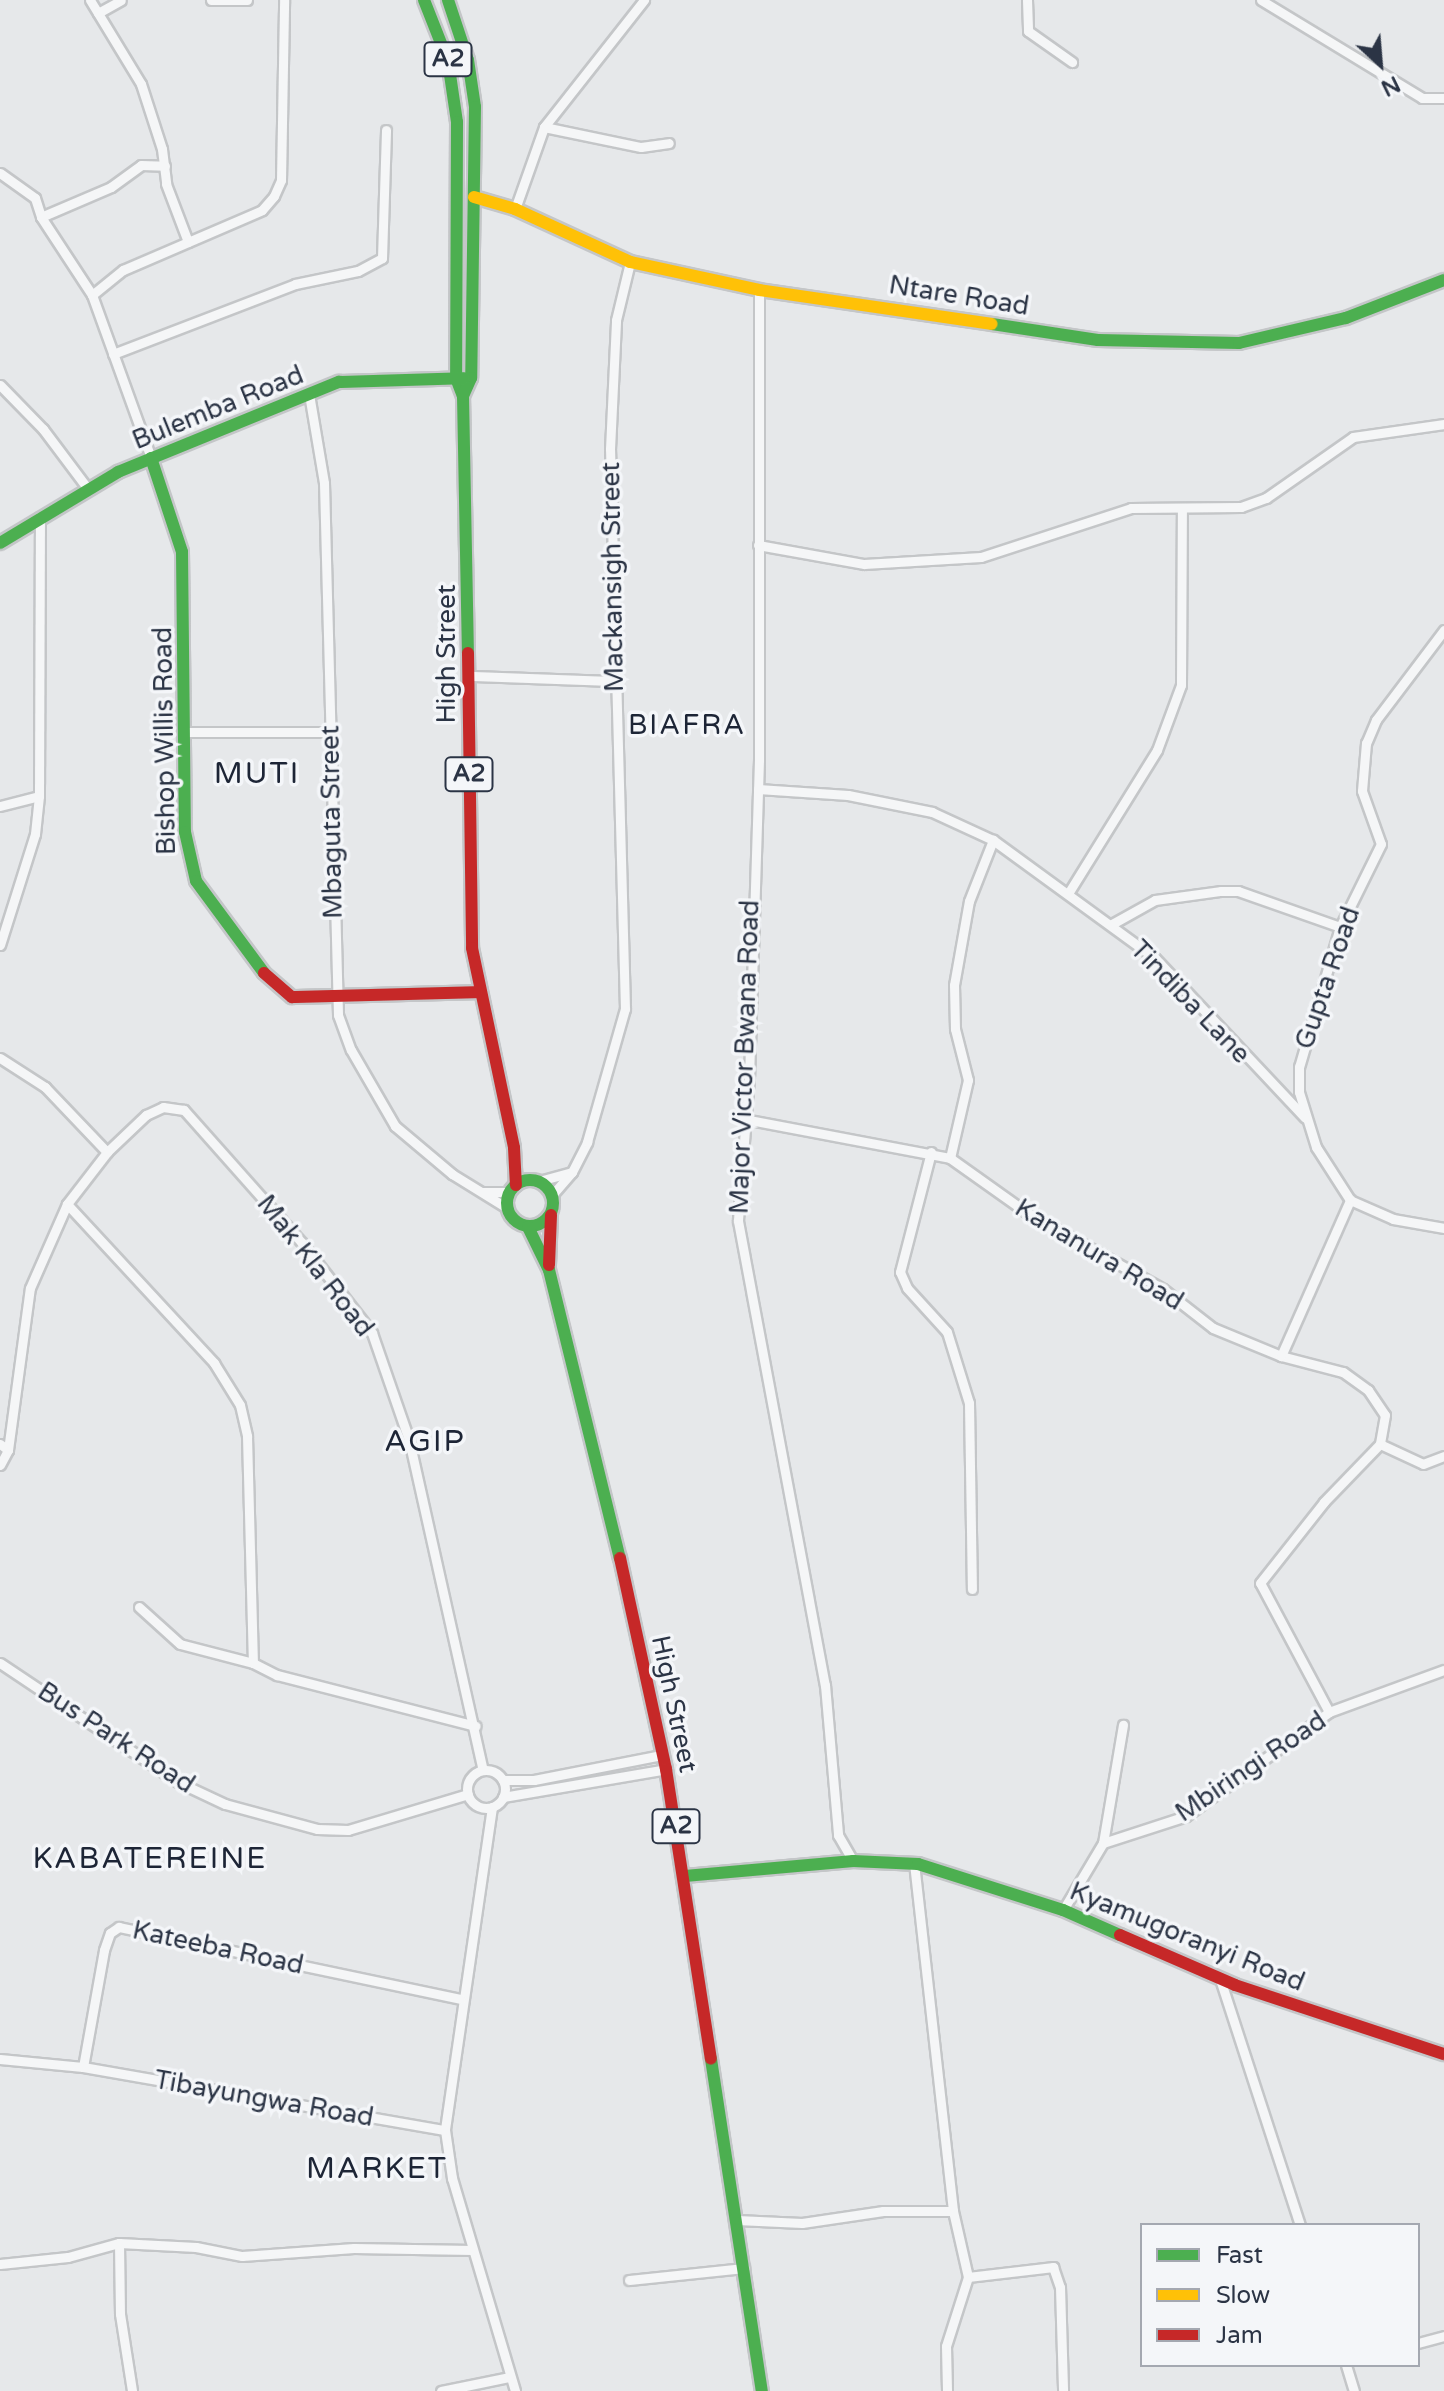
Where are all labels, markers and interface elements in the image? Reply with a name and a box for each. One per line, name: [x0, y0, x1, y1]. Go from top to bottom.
north arrow: [1340, 24, 1420, 104]
road number: A2: [422, 39, 474, 79]
text: N: [1377, 70, 1404, 101]
street label: Ntare Road: [887, 270, 1031, 322]
street label: Bulemba Road: [128, 359, 308, 457]
street label: Mackansigh Street: [595, 462, 631, 692]
street label: High Street: [431, 584, 463, 724]
street label: Bishop Willis Road: [147, 627, 183, 855]
district label: BIAFRA: [628, 708, 746, 742]
street label: Mbaguta Street: [315, 725, 349, 919]
road number: A2: [443, 754, 495, 794]
district label: MUTI: [214, 756, 300, 792]
street label: Major Victor Bwana Road: [724, 899, 766, 1215]
street label: Gupta Road: [1289, 903, 1367, 1053]
street label: Tindiba Lane: [1124, 934, 1256, 1070]
street label: Mak Kla Road: [250, 1189, 380, 1343]
street label: Kananura Road: [1009, 1193, 1189, 1317]
district label: AGIP: [384, 1424, 466, 1460]
street label: High Street: [644, 1633, 704, 1775]
street label: Bus Park Road: [32, 1676, 200, 1800]
street label: Mbiringi Road: [1170, 1705, 1332, 1829]
road number: A2: [650, 1806, 702, 1846]
district label: KABATEREINE: [33, 1841, 267, 1877]
street label: Kyamugoranyi Road: [1065, 1876, 1309, 1998]
street label: Kateeba Road: [130, 1915, 306, 1981]
street label: Tibayungwa Road: [152, 2064, 376, 2134]
district label: MARKET: [306, 2151, 448, 2187]
legend: [1140, 2223, 1420, 2367]
text: Fast: [1216, 2241, 1263, 2270]
text: Slow: [1216, 2281, 1270, 2310]
text: Jam: [1216, 2321, 1263, 2350]

